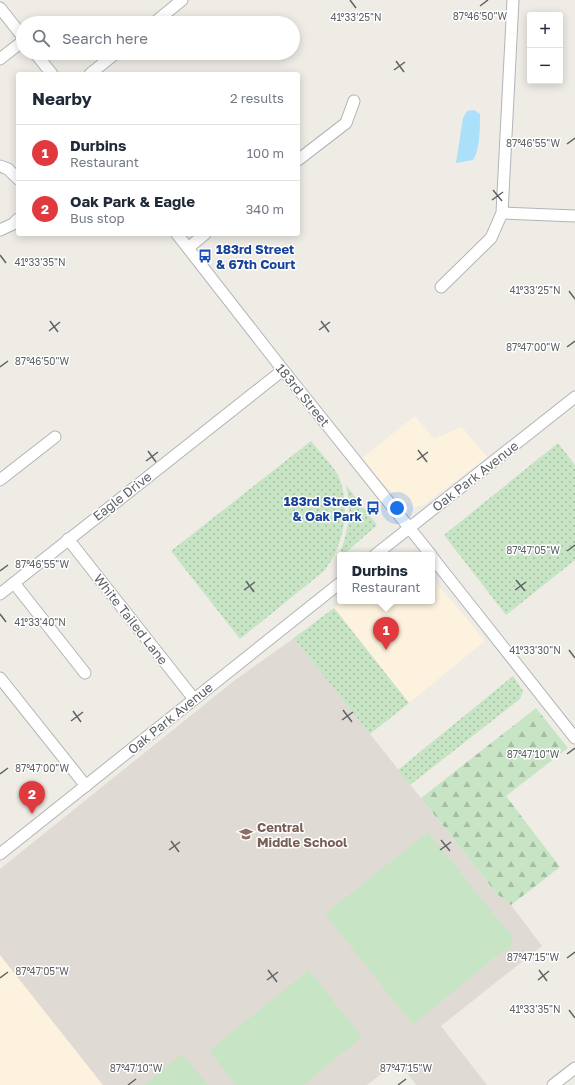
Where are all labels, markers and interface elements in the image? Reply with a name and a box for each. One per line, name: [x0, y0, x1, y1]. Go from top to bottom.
text: 87°46'50"W: [453, 10, 508, 22]
text: 41°33'25"N: [330, 11, 382, 23]
map controls: [527, 12, 563, 84]
button: +: [527, 12, 563, 48]
search box: [16, 16, 300, 60]
icon: search: [30, 27, 52, 49]
text: Search here: [62, 29, 148, 47]
button: −: [527, 48, 563, 84]
text: Nearby: [32, 88, 92, 109]
text: 2 results: [230, 90, 284, 106]
text: Durbins: [70, 136, 126, 154]
text: 87°46'55"W: [506, 137, 560, 149]
text: 1: [42, 145, 48, 161]
text: 100 m: [247, 145, 284, 161]
text: Restaurant: [70, 154, 139, 170]
text: Oak Park & Eagle: [70, 192, 195, 210]
text: 2: [41, 201, 49, 217]
text: 340 m: [246, 201, 284, 217]
text: Bus stop: [70, 210, 125, 226]
place label: 183rd Street & 67th Court: [216, 241, 295, 272]
bus stop icon: 183rd Street & 67th Court: [197, 248, 213, 264]
text: 41°33'35"N: [14, 256, 66, 268]
text: 41°33'25"N: [509, 284, 561, 296]
text: 87°47'00"W: [506, 341, 560, 353]
text: 87°46'50"W: [15, 355, 70, 367]
street label: 183rd Street: [273, 360, 333, 430]
street label: Oak Park Avenue: [429, 437, 521, 515]
street label: Eagle Drive: [89, 468, 155, 524]
place label: 183rd Street & Oak Park: [284, 493, 362, 524]
your location: [387, 498, 407, 518]
bus stop icon: 183rd Street & Oak Park: [365, 500, 381, 516]
text: 87°47'05"W: [506, 544, 560, 556]
popup: [337, 552, 435, 604]
text: 87°46'55"W: [15, 558, 69, 570]
text: Durbins: [352, 561, 408, 579]
street label: White Tailed Lane: [91, 570, 171, 668]
text: Restaurant: [352, 579, 420, 595]
text: 41°33'40"N: [14, 616, 66, 628]
pin: 1: [373, 617, 399, 650]
text: 41°33'30"N: [509, 644, 561, 656]
street label: Oak Park Avenue: [124, 679, 216, 757]
text: 87°47'10"W: [507, 748, 560, 760]
text: 87°47'00"W: [15, 762, 69, 774]
pin: 2: [19, 781, 45, 814]
place label: Central Middle School: [257, 819, 348, 850]
school or university icon: Central Middle School: [238, 826, 254, 842]
text: 87°47'15"W: [507, 951, 560, 963]
text: 87°47'05"W: [15, 965, 69, 977]
text: 41°33'35"N: [509, 1003, 561, 1015]
text: 87°47'10"W: [110, 1062, 163, 1074]
text: 87°47'15"W: [380, 1062, 433, 1074]

